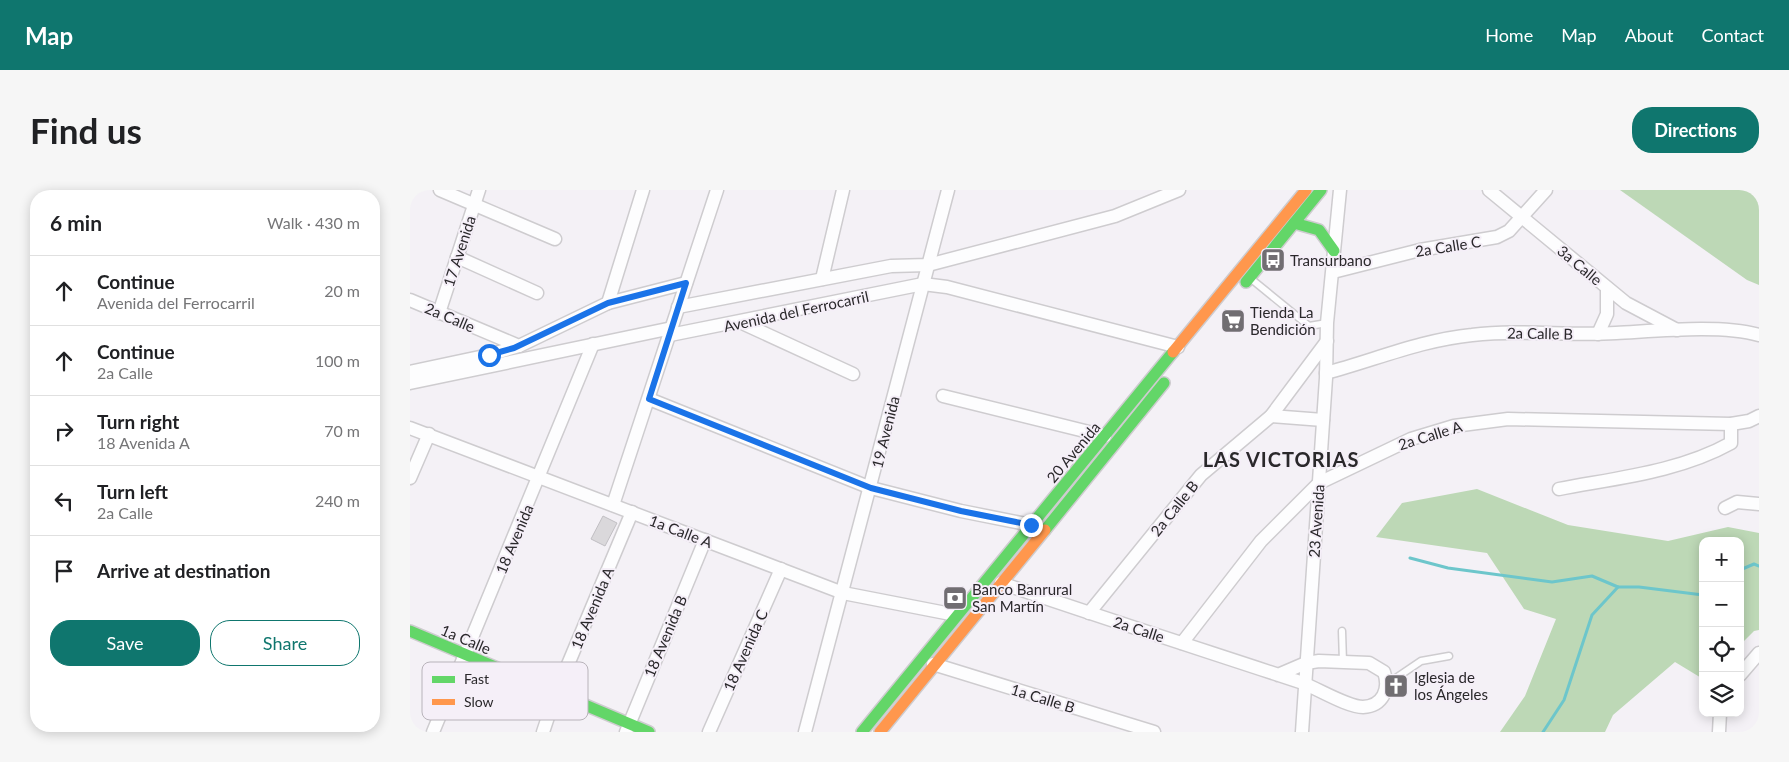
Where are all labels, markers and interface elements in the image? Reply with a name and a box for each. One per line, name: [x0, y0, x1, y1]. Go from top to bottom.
text: Map: [25, 21, 73, 50]
text: Home: [1485, 24, 1533, 46]
text: Map: [1561, 24, 1597, 46]
text: About: [1625, 24, 1674, 46]
text: Contact: [1702, 24, 1764, 46]
button: Directions: [1632, 107, 1759, 153]
text: Find us: [30, 109, 142, 151]
text: 6 min: [50, 210, 102, 235]
text: Walk · 430 m: [267, 213, 360, 232]
street label: 17 Avenida: [439, 213, 479, 289]
street label: 2a Calle C: [1414, 232, 1482, 260]
street label: 3a Calle: [1554, 241, 1606, 289]
bus stop icon: Transurbano: [1260, 247, 1286, 273]
place label: Transurbano: [1290, 251, 1371, 269]
text: Continue: [97, 270, 175, 293]
icon: ahead: [50, 277, 78, 305]
text: 20 m: [324, 281, 360, 300]
street label: Avenida del Ferrocarril: [722, 287, 870, 335]
text: Avenida del Ferrocarril: [97, 293, 255, 312]
street label: 2a Calle: [422, 298, 478, 336]
place label: Tienda La Bendición: [1250, 303, 1316, 338]
supermarket icon: Tienda La Bendición: [1220, 308, 1246, 334]
street label: 2a Calle B: [1507, 323, 1573, 343]
text: Continue: [97, 340, 175, 363]
route start: [478, 344, 501, 367]
icon: ahead: [50, 347, 78, 375]
text: 100 m: [315, 351, 360, 370]
text: 2a Calle: [97, 363, 153, 382]
street label: 19 Avenida: [867, 394, 903, 470]
text: Turn right: [97, 410, 179, 433]
icon: right: [50, 417, 78, 445]
street label: 2a Calle A: [1396, 417, 1465, 453]
street label: 20 Avenida: [1042, 418, 1104, 486]
text: 70 m: [324, 421, 360, 440]
text: 18 Avenida A: [97, 433, 190, 452]
district label: LAS VICTORIAS: [1203, 447, 1359, 471]
street label: 2a Calle B: [1146, 477, 1202, 539]
text: Turn left: [97, 480, 168, 503]
street label: 23 Avenida: [1304, 484, 1328, 558]
icon: left: [50, 487, 78, 515]
text: 240 m: [315, 491, 360, 510]
street label: 18 Avenida: [491, 502, 537, 576]
text: 2a Calle: [97, 503, 153, 522]
street label: 1a Calle A: [647, 511, 716, 552]
route end: [1020, 514, 1043, 537]
map controls: [1699, 537, 1744, 717]
button: +: [1699, 537, 1744, 582]
icon: arrive: [50, 557, 78, 585]
text: Arrive at destination: [97, 559, 270, 582]
street label: 18 Avenida A: [567, 564, 618, 652]
place label: Banco Banrural San Martín: [972, 580, 1072, 615]
button: −: [1699, 582, 1744, 627]
bank icon: Banco Banrural San Martín: [942, 585, 968, 611]
street label: 18 Avenida B: [640, 592, 690, 680]
street label: 18 Avenida C: [719, 606, 771, 694]
street label: 2a Calle: [1111, 612, 1167, 646]
button: Save: [50, 620, 200, 666]
button: Share: [210, 620, 360, 666]
street label: 1a Calle: [438, 620, 494, 658]
button: locate: [1699, 627, 1744, 672]
legend: [422, 662, 588, 720]
place label: Iglesia de los Ángeles: [1414, 668, 1488, 703]
text: Fast: [464, 670, 489, 687]
button: layers: [1699, 672, 1744, 717]
church icon: Iglesia de los Ángeles: [1383, 673, 1409, 699]
street label: 1a Calle B: [1009, 680, 1077, 716]
text: Slow: [464, 693, 494, 710]

